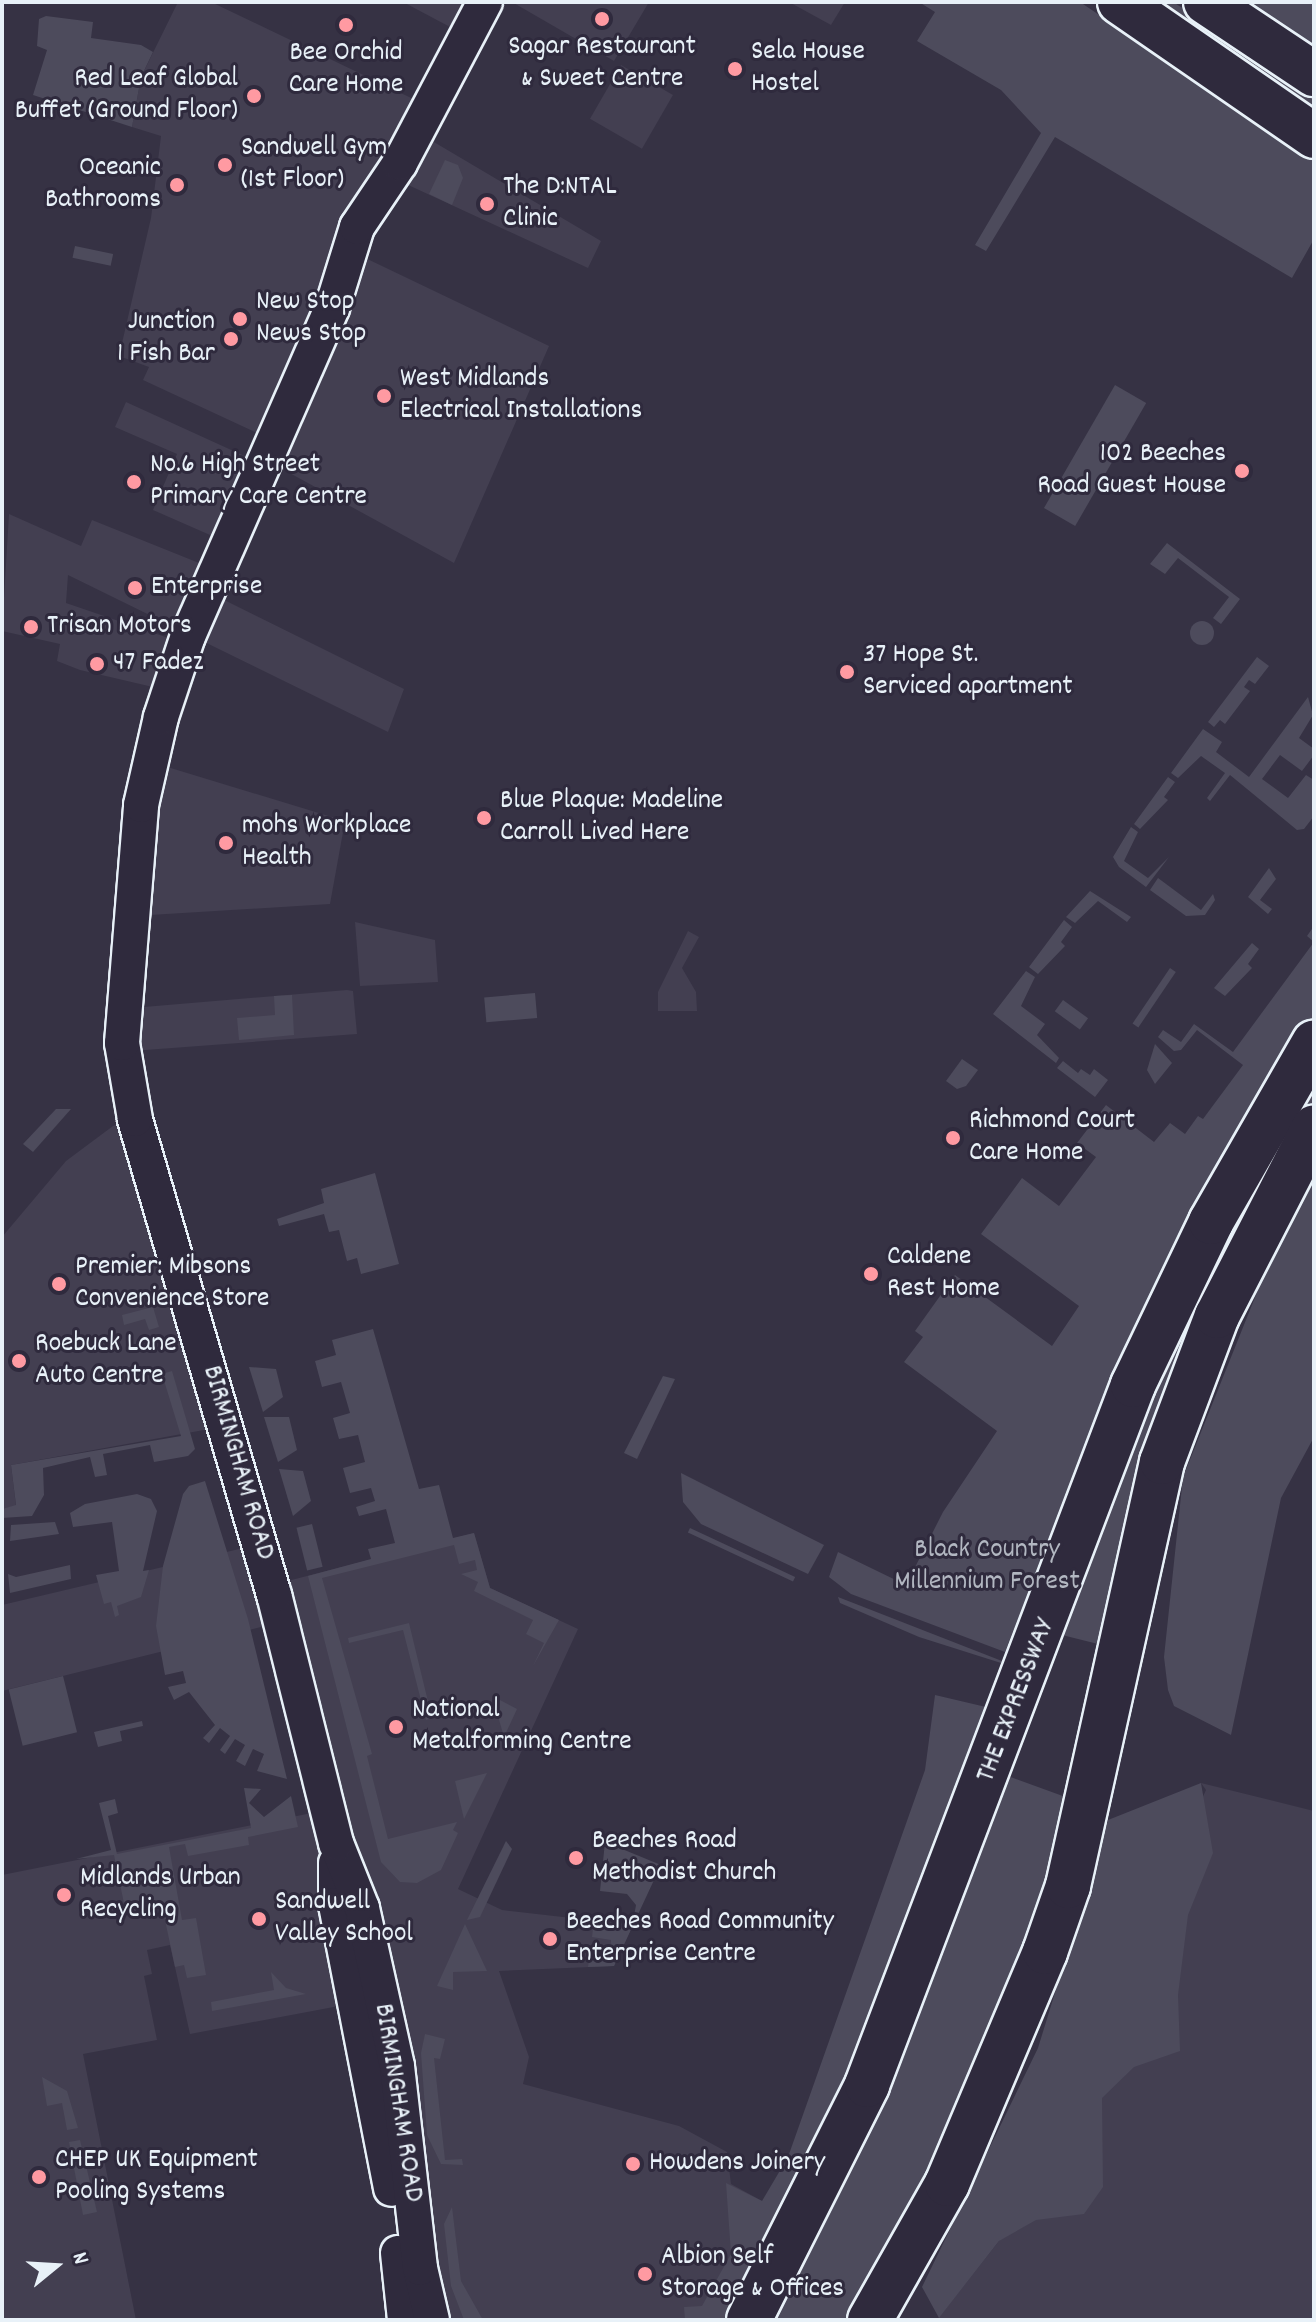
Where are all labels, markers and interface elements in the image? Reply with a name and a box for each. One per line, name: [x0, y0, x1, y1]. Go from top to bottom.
marker: Sagar Restaurant & Sweet Centre: [593, 10, 611, 28]
marker: Bee Orchid Care Home: [337, 16, 355, 34]
place label: Sagar Restaurant & Sweet Centre: [508, 31, 696, 97]
place label: Sela House Hostel: [751, 36, 865, 102]
place label: Bee Orchid Care Home: [289, 37, 403, 103]
marker: Sela House Hostel: [726, 60, 744, 78]
place label: Red Leaf Global Buffet (Ground Floor): [15, 63, 238, 129]
marker: Red Leaf Global Buffet (Ground Floor): [245, 87, 263, 105]
place label: Sandwell Gym (1st Floor): [241, 132, 387, 198]
place label: Oceanic Bathrooms: [45, 152, 161, 218]
marker: Sandwell Gym (1st Floor): [216, 156, 234, 174]
place label: The D:NTAL Clinic: [503, 171, 617, 237]
marker: Oceanic Bathrooms: [168, 176, 186, 194]
marker: The D:NTAL Clinic: [478, 195, 496, 213]
place label: New Stop News Stop: [256, 286, 366, 352]
place label: Junction 1 Fish Bar: [117, 306, 215, 372]
marker: New Stop News Stop: [231, 310, 249, 328]
marker: Junction 1 Fish Bar: [222, 330, 240, 348]
place label: West Midlands Electrical Installations: [400, 363, 642, 429]
marker: West Midlands Electrical Installations: [375, 387, 393, 405]
place label: 102 Beeches Road Guest House: [1037, 438, 1226, 504]
place label: No.6 High Street Primary Care Centre: [150, 449, 367, 515]
marker: 102 Beeches Road Guest House: [1233, 462, 1251, 480]
marker: No.6 High Street Primary Care Centre: [125, 473, 143, 491]
place label: Enterprise: [151, 571, 262, 605]
marker: Enterprise: [126, 579, 144, 597]
place label: Trisan Motors: [47, 610, 192, 644]
marker: Trisan Motors: [22, 618, 40, 636]
place label: 37 Hope St. Serviced apartment: [863, 639, 1073, 705]
place label: 47 Fadez: [113, 647, 203, 681]
marker: 47 Fadez: [88, 655, 106, 673]
marker: 37 Hope St. Serviced apartment: [838, 663, 856, 681]
place label: Blue Plaque: Madeline Carroll Lived Here: [500, 785, 723, 851]
marker: Blue Plaque: Madeline Carroll Lived Here: [475, 809, 493, 827]
place label: mohs Workplace Health: [242, 810, 411, 876]
marker: mohs Workplace Health: [217, 834, 235, 852]
place label: Richmond Court Care Home: [969, 1105, 1135, 1171]
marker: Richmond Court Care Home: [944, 1129, 962, 1147]
place label: Caldene Rest Home: [887, 1241, 1000, 1307]
place label: Premier: Mibsons Convenience Store: [75, 1251, 269, 1317]
marker: Caldene Rest Home: [862, 1265, 880, 1283]
marker: Premier: Mibsons Convenience Store: [50, 1275, 68, 1293]
place label: Roebuck Lane Auto Centre: [35, 1328, 177, 1394]
marker: Roebuck Lane Auto Centre: [10, 1352, 28, 1370]
street label: BIRMINGHAM ROAD: [193, 1362, 281, 1564]
park label: Black Country Millennium Forest: [894, 1534, 1080, 1600]
street label: THE EXPRESSWAY: [970, 1614, 1064, 1788]
place label: National Metalforming Centre: [412, 1694, 632, 1760]
marker: National Metalforming Centre: [387, 1718, 405, 1736]
place label: Beeches Road Methodist Church: [592, 1825, 776, 1891]
marker: Beeches Road Methodist Church: [567, 1849, 585, 1867]
place label: Midlands Urban Recycling: [80, 1862, 241, 1928]
marker: Midlands Urban Recycling: [55, 1886, 73, 1904]
place label: Sandwell Valley School: [275, 1886, 413, 1952]
place label: Beeches Road Community Enterprise Centre: [566, 1906, 834, 1972]
marker: Sandwell Valley School: [250, 1910, 268, 1928]
marker: Beeches Road Community Enterprise Centre: [541, 1930, 559, 1948]
street label: BIRMINGHAM ROAD: [365, 2001, 429, 2205]
place label: CHEP UK Equipment Pooling Systems: [55, 2144, 258, 2210]
place label: Howdens Joinery: [649, 2147, 825, 2181]
marker: Howdens Joinery: [624, 2155, 642, 2173]
marker: CHEP UK Equipment Pooling Systems: [30, 2168, 48, 2186]
north arrow: [16, 2226, 96, 2306]
place label: Albion Self Storage & Offices: [661, 2241, 844, 2307]
text: N: [63, 2248, 96, 2268]
marker: Albion Self Storage & Offices: [636, 2265, 654, 2283]

